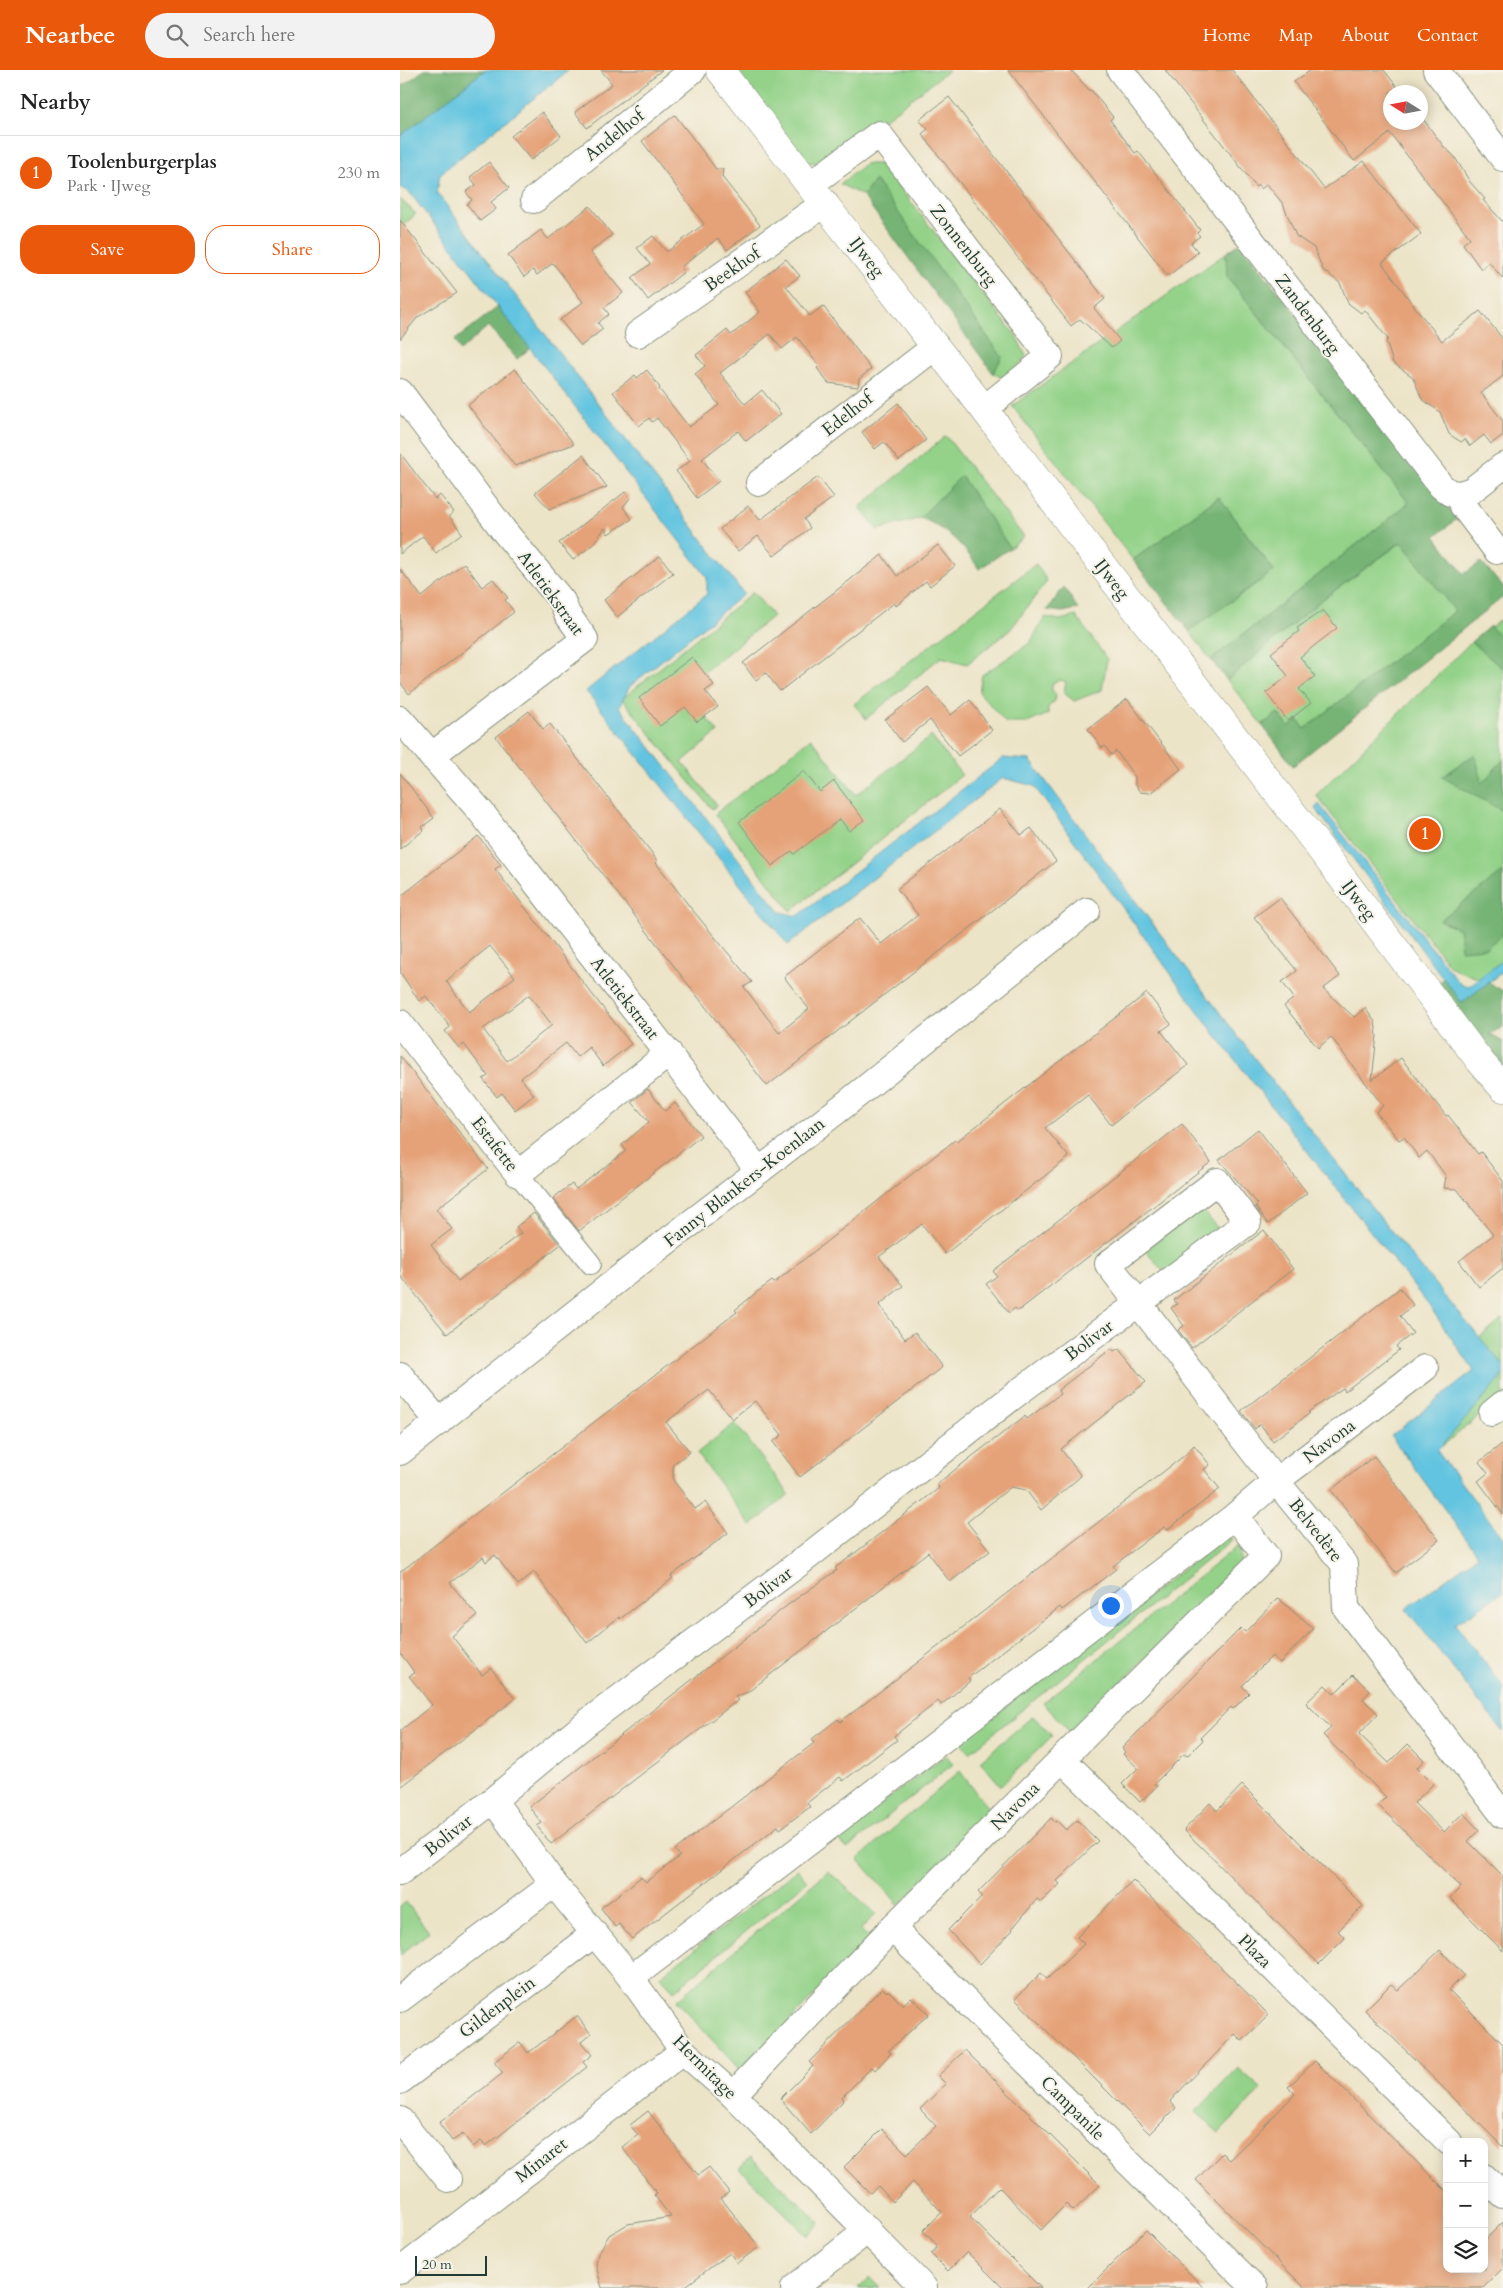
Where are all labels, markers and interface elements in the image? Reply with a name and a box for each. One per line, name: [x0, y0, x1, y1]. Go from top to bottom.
search box: [145, 13, 495, 58]
text: Nearbee: [25, 19, 115, 52]
icon: search: [163, 21, 191, 49]
text: Search here: [203, 22, 295, 48]
text: Home: [1203, 23, 1251, 48]
text: Map: [1279, 23, 1313, 48]
text: About: [1341, 23, 1389, 48]
text: Contact: [1417, 23, 1478, 48]
north arrow: [1383, 85, 1428, 130]
text: Nearby: [20, 88, 91, 117]
street label: Andelhof: [579, 101, 652, 167]
text: Toolenburgerplas: [67, 149, 217, 175]
text: 1: [32, 162, 40, 184]
text: 230 m: [338, 162, 380, 184]
text: Park · IJweg: [67, 175, 150, 197]
street label: Zonnenburg: [924, 199, 1004, 292]
button: Save: [20, 225, 195, 274]
button: Share: [205, 225, 380, 274]
street label: IJweg: [843, 232, 891, 283]
street label: Beekhof: [699, 239, 768, 298]
street label: Zandenburg: [1269, 269, 1347, 360]
street label: Edelhof: [817, 384, 881, 442]
street label: Atletiekstraat: [511, 546, 590, 641]
street label: IJweg: [1088, 554, 1136, 605]
pin: 1: [1409, 815, 1441, 853]
street label: IJweg: [1335, 875, 1383, 926]
street label: Atletiekstraat: [584, 951, 665, 1045]
street label: Estafette: [465, 1111, 524, 1177]
street label: Fanny Blankers-Koenlaan: [659, 1111, 831, 1253]
street label: Bolivar: [1060, 1314, 1119, 1367]
street label: Navona: [1298, 1413, 1361, 1469]
street label: Belvedère: [1283, 1493, 1348, 1567]
street label: Bolivar: [739, 1561, 798, 1614]
your location: [1098, 1593, 1124, 1619]
street label: Navona: [985, 1776, 1046, 1836]
street label: Bolivar: [419, 1808, 478, 1862]
street label: Plaza: [1232, 1929, 1277, 1974]
street label: Gildenplein: [454, 1970, 541, 2044]
street label: Hermitage: [667, 2030, 742, 2105]
street label: Campanile: [1035, 2070, 1111, 2146]
street label: Minaret: [510, 2132, 573, 2189]
map controls: [1443, 2138, 1488, 2273]
button: +: [1443, 2138, 1488, 2183]
button: −: [1443, 2183, 1488, 2228]
button: layers: [1443, 2228, 1488, 2273]
scale bar: [415, 2253, 488, 2276]
text: 20 m: [422, 2255, 452, 2274]

